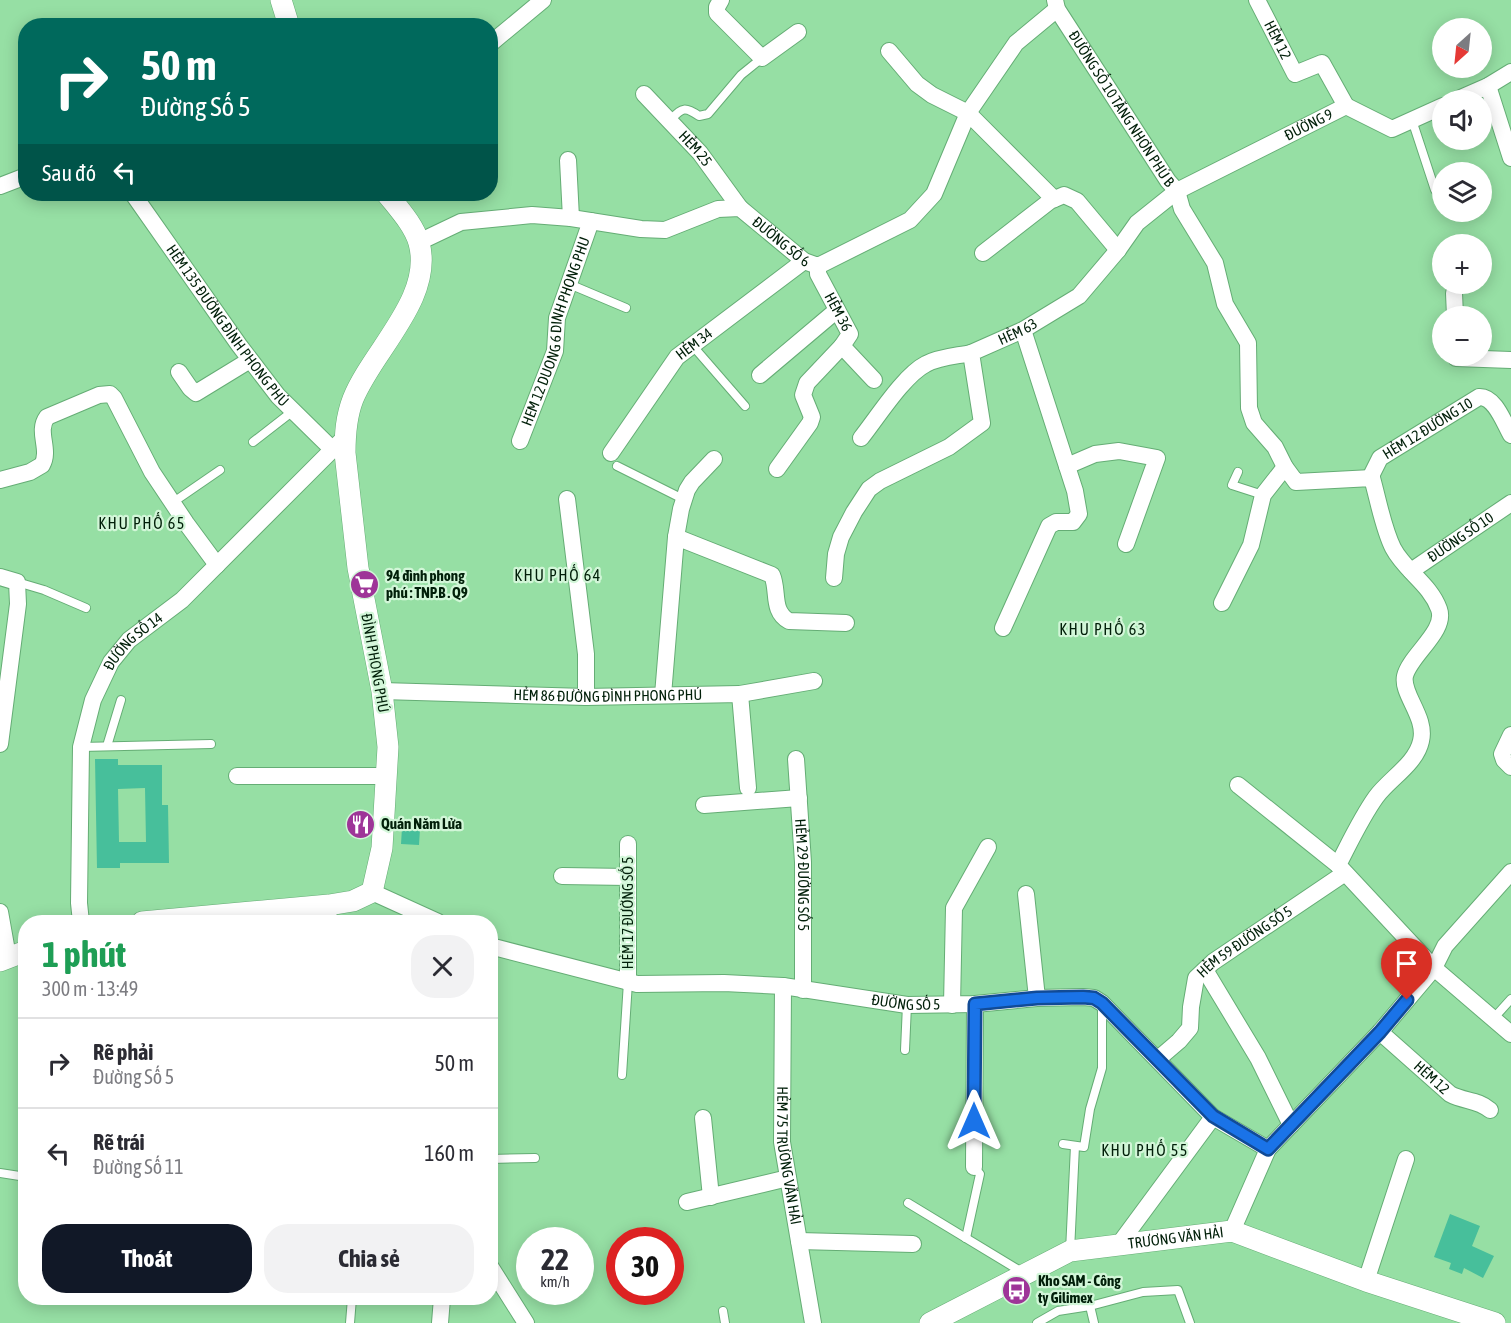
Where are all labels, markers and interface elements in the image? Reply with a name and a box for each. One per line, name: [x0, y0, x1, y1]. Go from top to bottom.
street label: HẺM 12: [1261, 18, 1295, 62]
north arrow: [1432, 18, 1492, 78]
map controls: [1432, 18, 1492, 366]
street label: ĐƯỜNG SỐ 10 TĂNG NHƠN PHÚ B: [1065, 28, 1178, 190]
text: 50 m: [141, 41, 216, 89]
icon: right: [42, 42, 120, 120]
button: sound: [1432, 90, 1492, 150]
text: Đường Số 5: [141, 91, 251, 122]
street label: ĐƯỜNG 9: [1281, 105, 1336, 144]
street label: HẺM 25: [676, 127, 716, 169]
icon: left: [108, 156, 141, 189]
text: Sau đó: [42, 160, 96, 186]
button: layers: [1432, 162, 1492, 222]
street label: ĐƯỜNG SỐ 6: [749, 213, 811, 270]
street label: HEM 12 DUONG 6 DINH PHONG PHU: [518, 234, 593, 428]
button: +: [1432, 234, 1492, 294]
street label: HẺM 135 ĐƯỜNG ĐÌNH PHONG PHÚ: [163, 241, 292, 410]
street label: HẺM 36: [821, 289, 856, 334]
button: −: [1432, 306, 1492, 366]
street label: HẺM 63: [995, 314, 1040, 348]
street label: HẺM 34: [672, 324, 715, 363]
street label: HẺM 12 ĐƯỜNG 10: [1379, 394, 1476, 462]
street label: ĐƯỜNG SỐ 10: [1424, 508, 1497, 565]
district label: KHU PHỐ 65: [98, 512, 186, 532]
district label: KHU PHỐ 64: [514, 564, 602, 584]
place label: 94 đình phong phú : TNP.B . Q9: [386, 567, 468, 601]
supermarket icon: 94 đình phong phú : TNP.B . Q9: [349, 569, 381, 601]
street label: ĐƯỜNG SỐ 14: [100, 609, 166, 672]
street label: ĐÌNH PHONG PHÚ: [358, 612, 393, 714]
district label: KHU PHỐ 63: [1059, 618, 1147, 638]
street label: HẺM 86 ĐƯỜNG ĐÌNH PHONG PHÚ: [513, 686, 702, 705]
restaurant icon: Quán Năm Lửa: [344, 808, 376, 840]
place label: Quán Năm Lửa: [381, 815, 462, 832]
street label: HẺM 29 ĐƯỜNG SỐ 5: [792, 818, 813, 931]
street label: HẺM 17 ĐƯỜNG SỐ 5: [618, 857, 636, 969]
street label: HẺM 59 ĐƯỜNG SỐ 5: [1193, 902, 1295, 981]
text: 1 phút: [42, 933, 126, 975]
button: close: [411, 935, 474, 998]
pin: [1381, 938, 1432, 1000]
icon: arrive: [1390, 947, 1423, 980]
text: 300 m · 13:49: [42, 977, 138, 1000]
street label: ĐƯỜNG SỐ 5: [870, 991, 940, 1013]
text: Rẽ phải: [93, 1039, 153, 1065]
icon: right: [42, 1047, 75, 1080]
text: 50 m: [434, 1050, 474, 1076]
street label: HẺM 12: [1411, 1057, 1453, 1097]
text: Đường Số 5: [93, 1065, 174, 1088]
street label: HẺM 75 TRƯƠNG VĂN HẢI: [774, 1086, 805, 1226]
position arrow: [942, 1089, 1006, 1153]
text: Rẽ trái: [93, 1129, 145, 1155]
icon: left: [42, 1137, 75, 1170]
district label: KHU PHỐ 55: [1101, 1139, 1189, 1159]
text: 160 m: [424, 1140, 474, 1166]
text: Đường Số 11: [93, 1155, 184, 1178]
street label: TRƯƠNG VĂN HẢI: [1127, 1223, 1224, 1252]
button: Thoát: [42, 1224, 252, 1293]
button: Chia sẻ: [264, 1224, 474, 1293]
speed limit sign: 30: [606, 1227, 684, 1305]
text: 22: [541, 1242, 569, 1276]
place label: Kho SAM - Công ty Gilimex: [1037, 1272, 1121, 1306]
text: km/h: [540, 1273, 570, 1290]
bus stop icon: Kho SAM - Công ty Gilimex: [1001, 1274, 1033, 1306]

